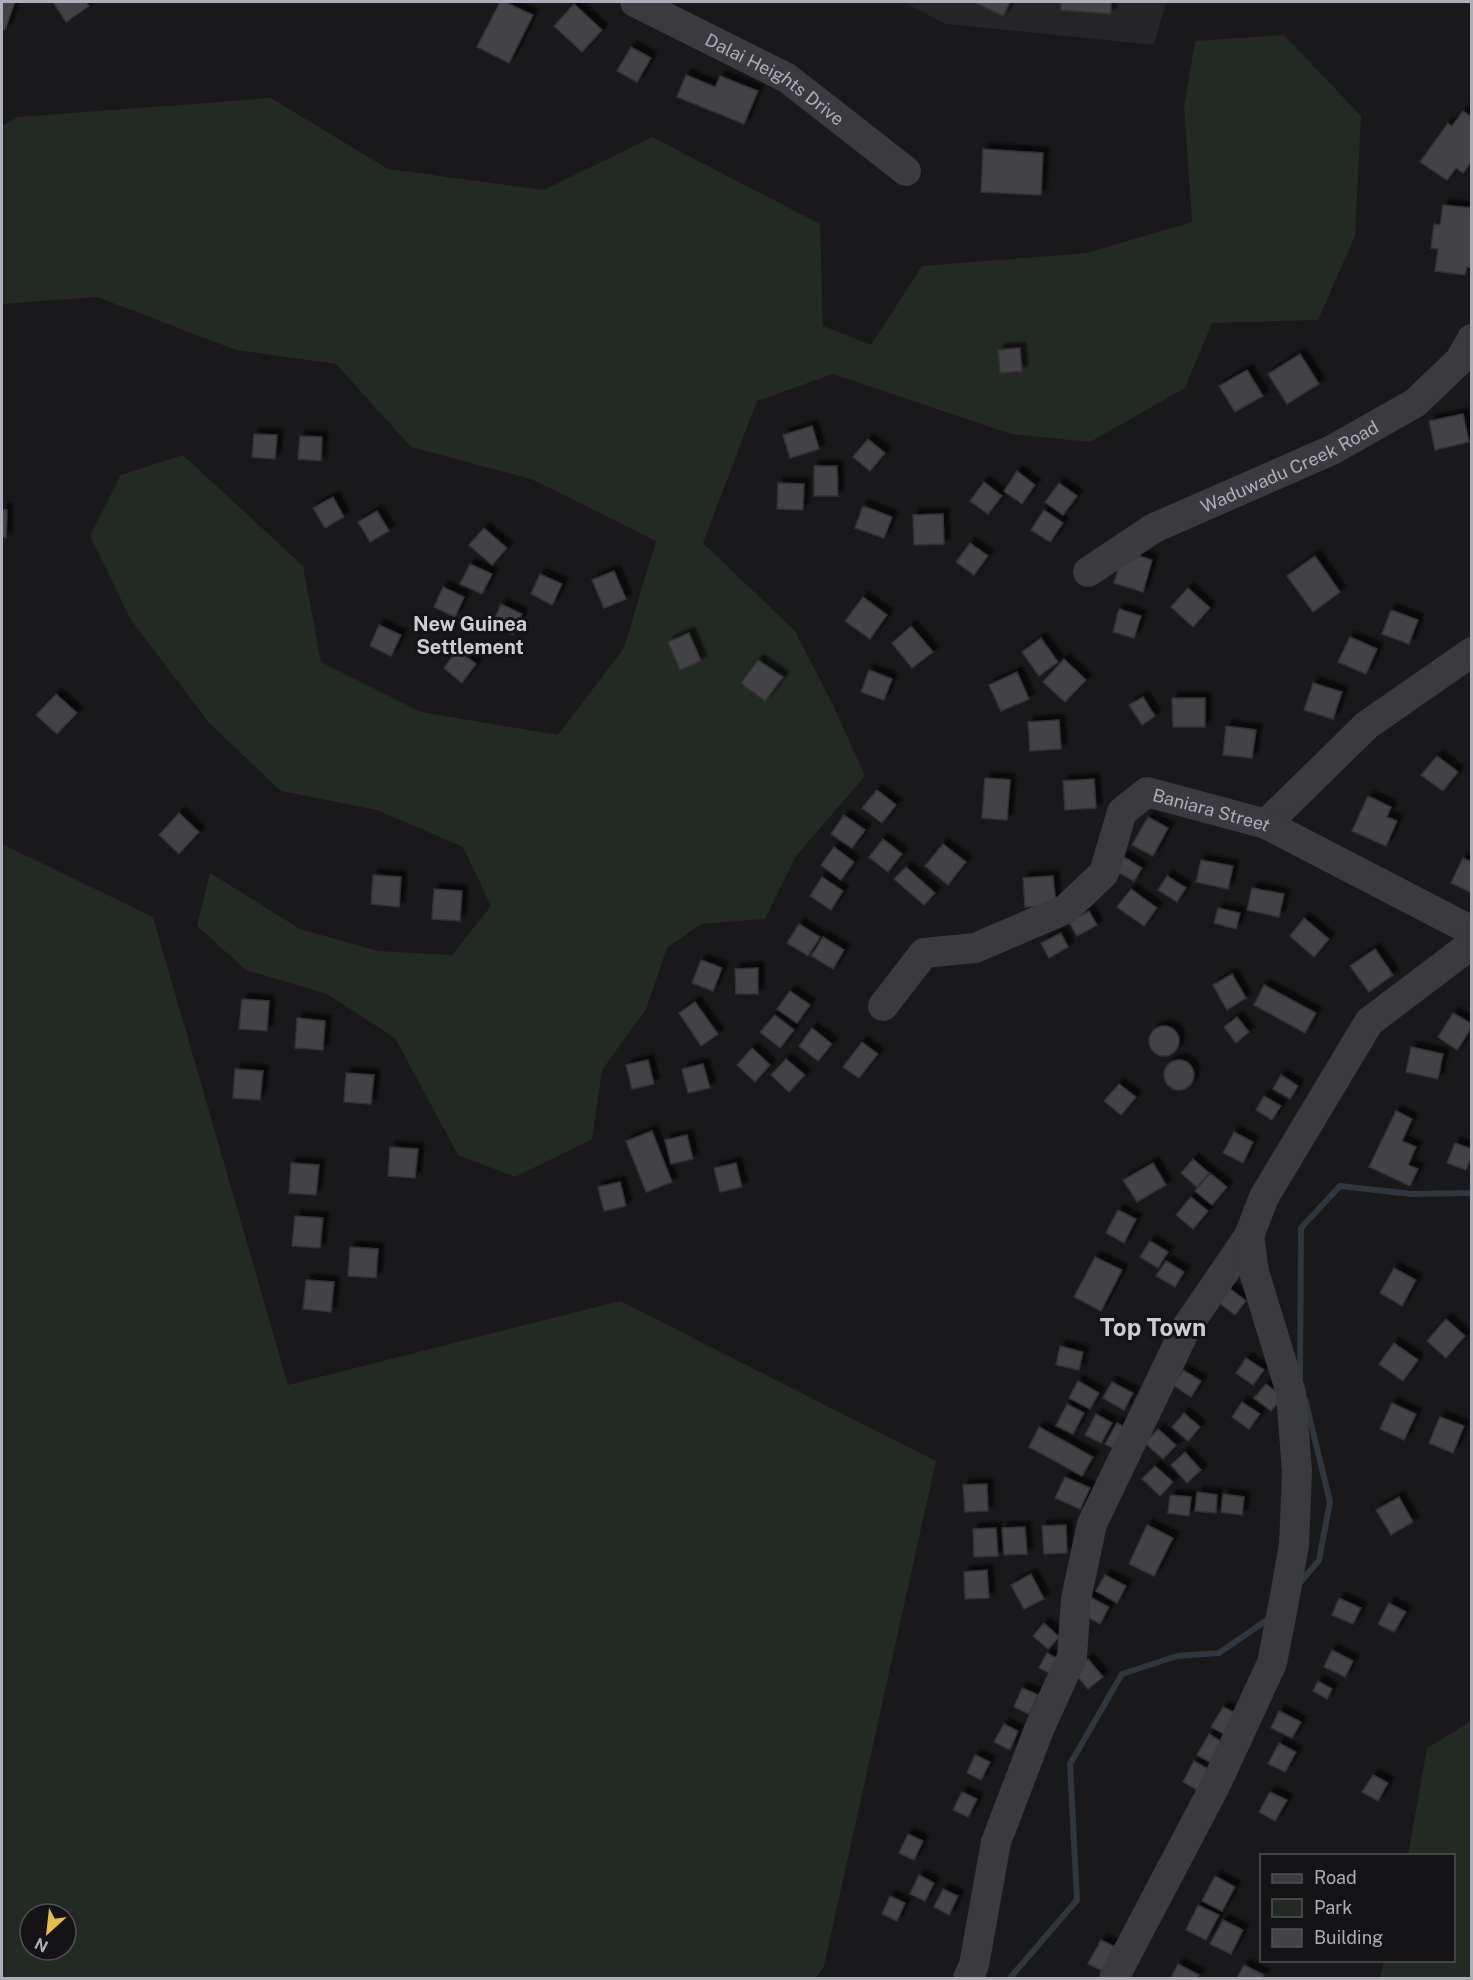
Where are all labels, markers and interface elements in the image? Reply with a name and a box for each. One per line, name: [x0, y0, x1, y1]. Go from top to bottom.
street label: Dalai Heights Drive: [702, 28, 849, 129]
street label: Waduwadu Creek Road: [1197, 416, 1382, 517]
district label: New Guinea Settlement: [413, 612, 527, 659]
street label: Baniara Street: [1151, 784, 1274, 835]
district label: Top Town: [1100, 1313, 1206, 1341]
legend: [1260, 1854, 1455, 1962]
text: Road: [1314, 1867, 1357, 1888]
text: Park: [1314, 1897, 1352, 1918]
north arrow: [18, 1902, 78, 1962]
text: Building: [1314, 1927, 1383, 1948]
text: N: [32, 1934, 51, 1956]

